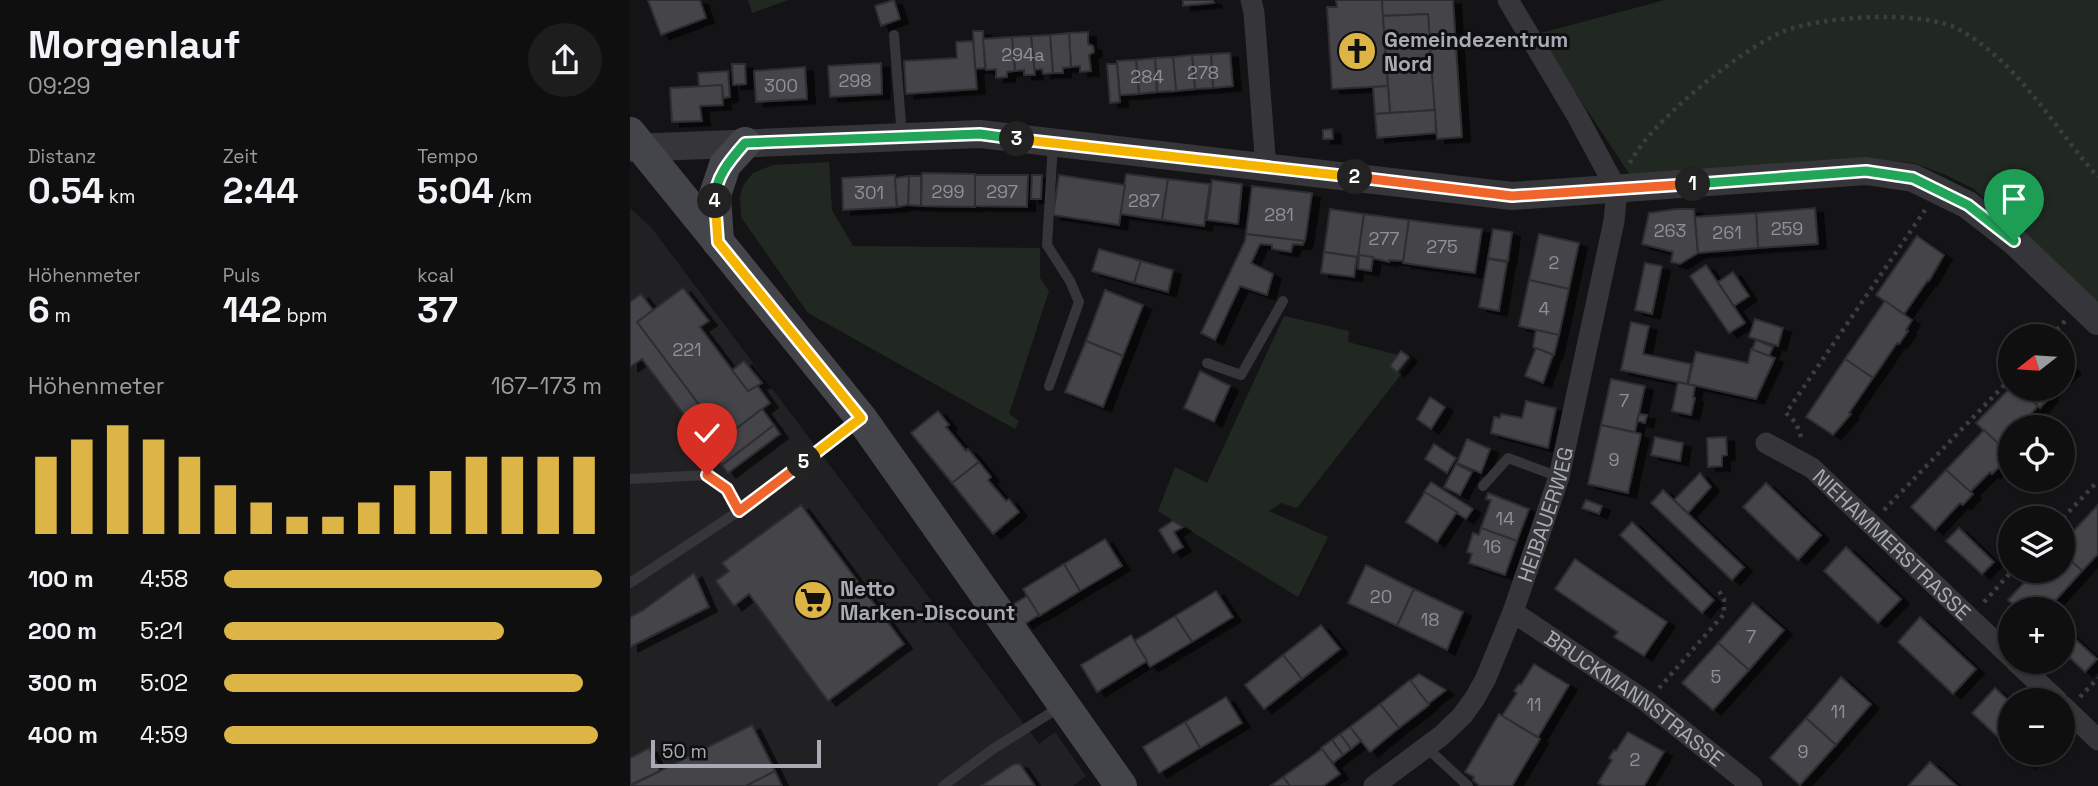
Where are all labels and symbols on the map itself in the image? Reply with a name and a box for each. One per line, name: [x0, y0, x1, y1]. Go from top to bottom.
place label: Gemeindezentrum Nord: [1384, 26, 1568, 77]
church icon: Gemeindezentrum Nord: [1336, 30, 1378, 72]
house number: 294a: [1001, 43, 1045, 66]
house number: 278: [1187, 61, 1219, 84]
house number: 284: [1130, 65, 1164, 88]
house number: 298: [838, 69, 872, 92]
house number: 300: [764, 74, 798, 97]
pin: 3: [1000, 122, 1034, 156]
pin: 2: [1338, 160, 1372, 194]
pin: 1: [1676, 166, 1710, 202]
pin: [1984, 169, 2044, 241]
house number: 299: [932, 180, 964, 203]
house number: 297: [986, 180, 1018, 203]
house number: 301: [854, 181, 884, 204]
pin: 4: [698, 184, 732, 218]
house number: 287: [1128, 189, 1160, 212]
house number: 281: [1264, 203, 1294, 226]
house number: 259: [1771, 217, 1803, 240]
house number: 263: [1654, 219, 1686, 242]
house number: 261: [1712, 221, 1742, 244]
house number: 277: [1368, 227, 1400, 250]
house number: 275: [1426, 235, 1458, 258]
house number: 2: [1549, 251, 1559, 274]
house number: 4: [1538, 297, 1550, 320]
north arrow: [1998, 324, 2076, 401]
house number: 221: [672, 338, 702, 361]
house number: 7: [1619, 389, 1629, 412]
pin: [677, 403, 737, 475]
pin: 5: [786, 444, 822, 480]
street label: HEIBAUERWEG: [1511, 444, 1579, 585]
house number: 9: [1608, 448, 1620, 471]
street label: NIEHAMMERSTRASSE: [1808, 463, 1977, 626]
house number: 14: [1496, 507, 1514, 530]
house number: 16: [1483, 535, 1501, 558]
place label: Netto Marken-Discount: [840, 575, 1015, 626]
supermarket icon: Netto Marken-Discount: [792, 579, 834, 621]
house number: 20: [1370, 585, 1392, 608]
house number: 18: [1421, 608, 1439, 631]
street label: BRUCKMANNSTRASSE: [1540, 624, 1730, 772]
house number: 7: [1746, 625, 1756, 648]
house number: 5: [1711, 665, 1721, 688]
house number: 11: [1526, 693, 1542, 716]
house number: 11: [1830, 700, 1846, 723]
scale bar: [651, 737, 821, 769]
house number: 9: [1797, 740, 1809, 763]
house number: 2: [1630, 748, 1640, 771]

